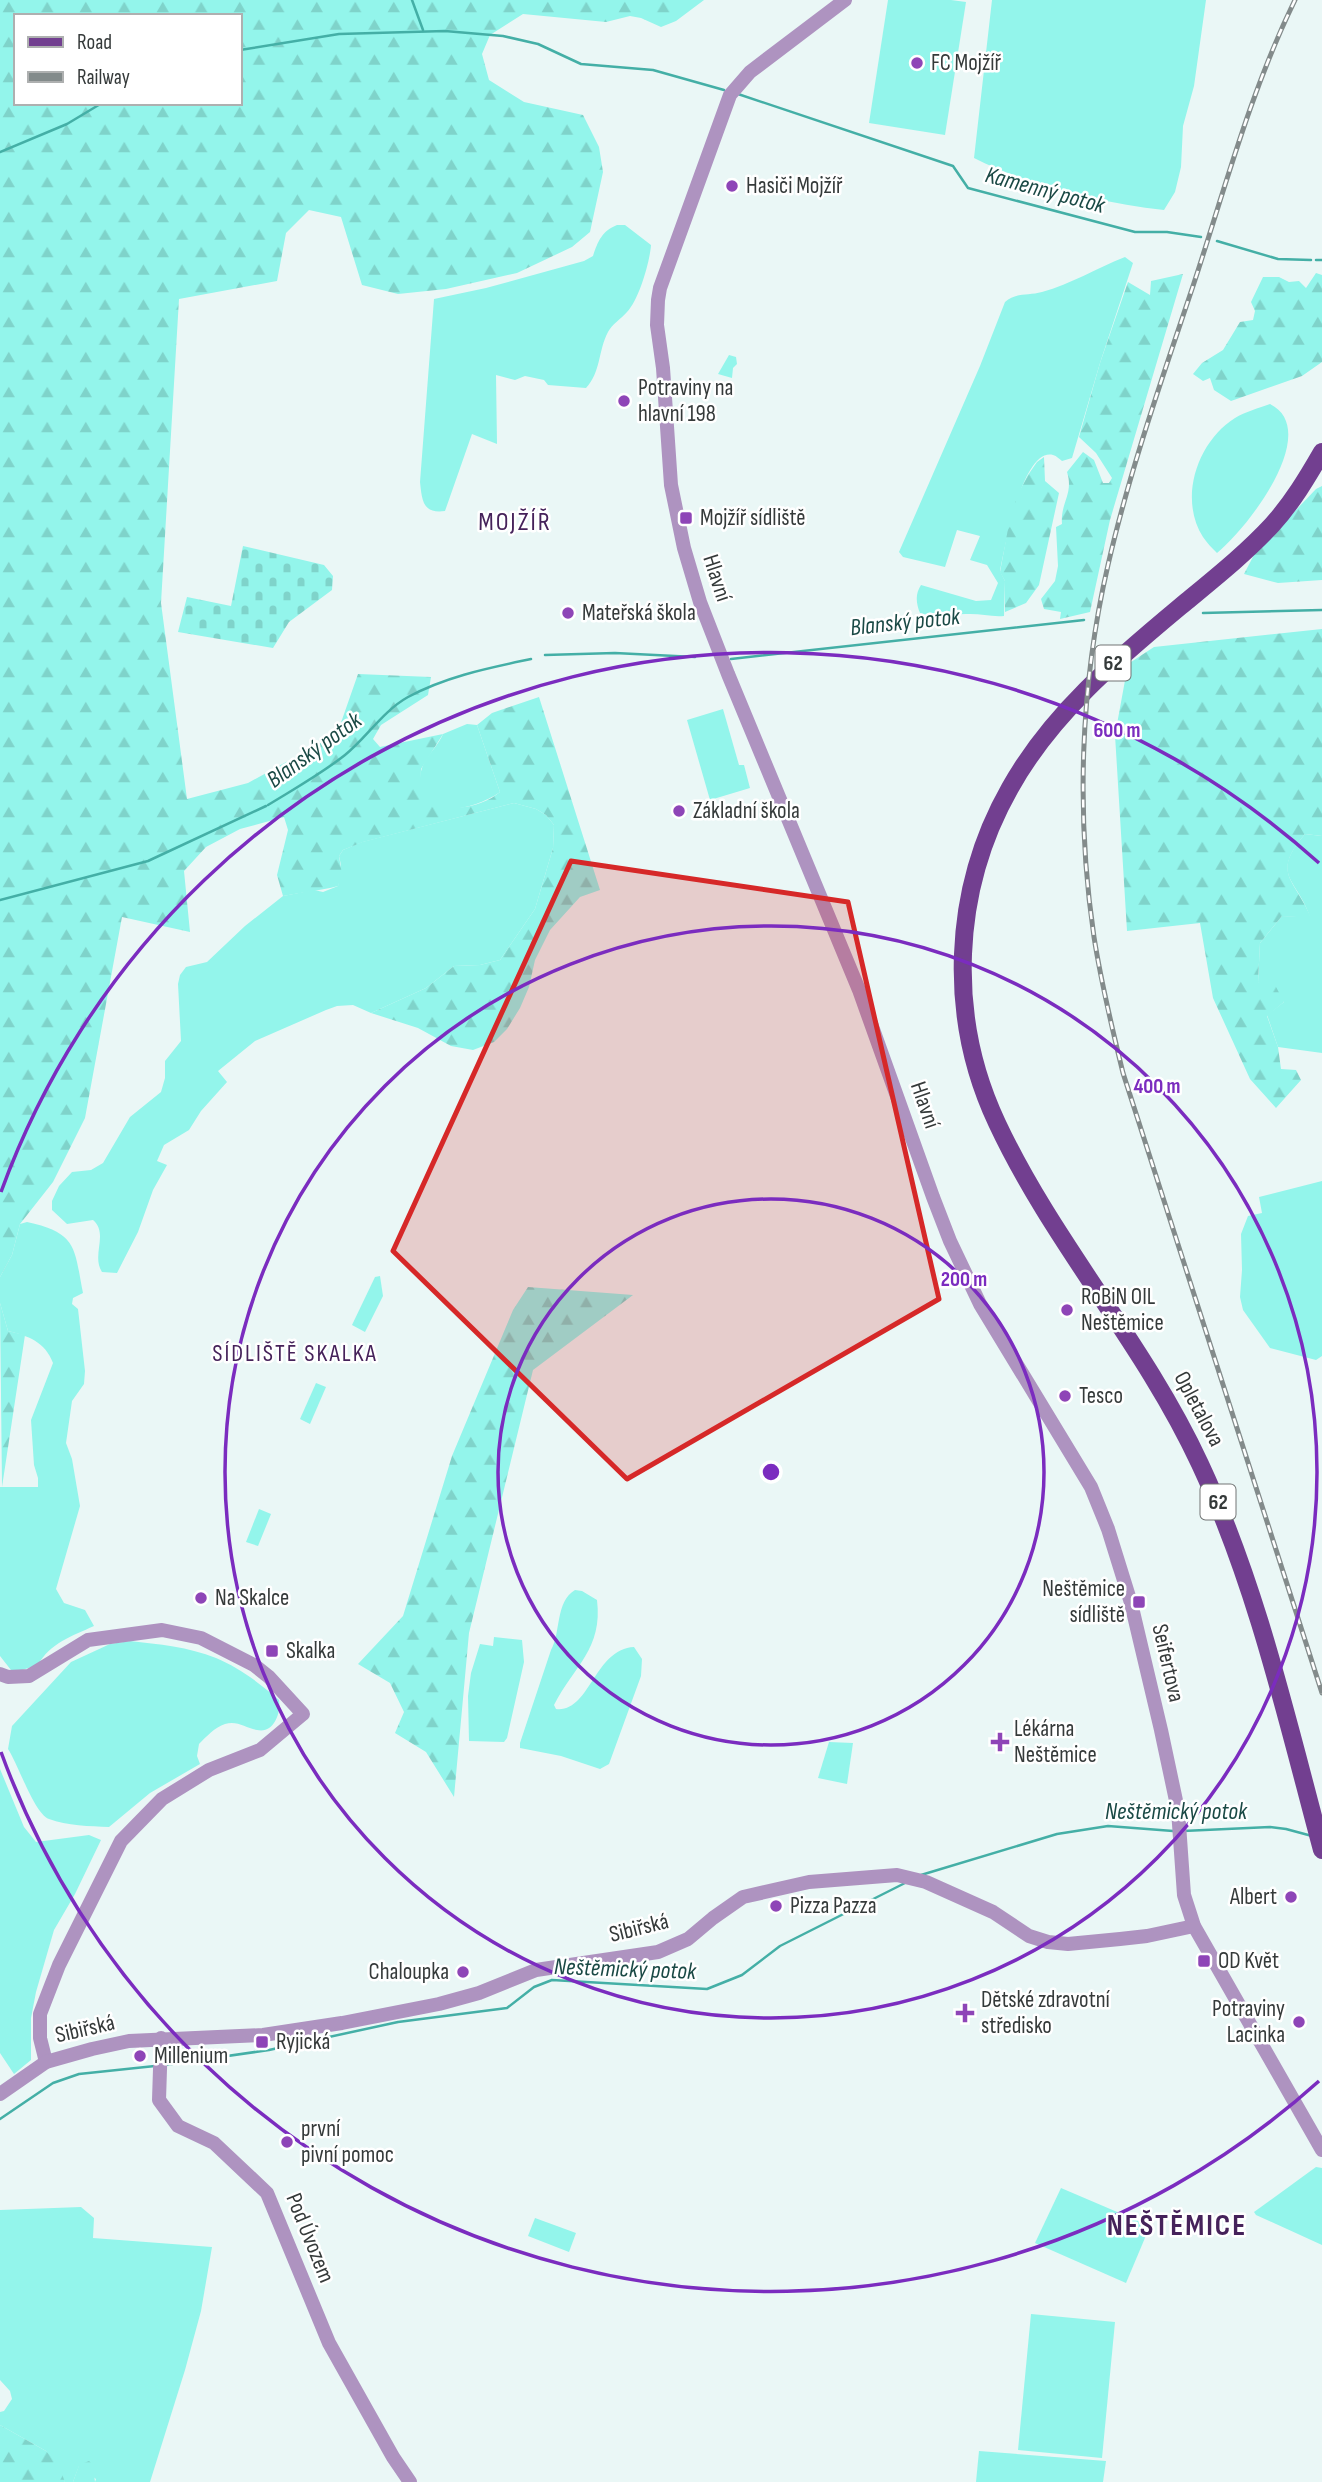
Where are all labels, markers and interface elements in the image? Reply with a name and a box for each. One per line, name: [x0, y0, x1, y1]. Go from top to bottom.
legend: [14, 14, 242, 105]
text: Road: [77, 30, 112, 55]
place label: FC Mojžíř: [931, 49, 1001, 77]
marker: FC Mojžíř: [909, 55, 925, 71]
text: Railway: [77, 65, 130, 90]
water label: Kamenný potok: [982, 160, 1109, 220]
place label: Hasiči Mojžíř: [746, 172, 843, 200]
marker: Hasiči Mojžíř: [724, 178, 740, 194]
place label: Potraviny na hlavní 198: [638, 374, 733, 428]
marker: Potraviny na hlavní 198: [616, 393, 632, 409]
place label: Mojžíř sídliště: [700, 504, 806, 532]
district label: MOJŽÍŘ: [478, 507, 552, 538]
marker: Mojžíř sídliště: [678, 510, 694, 526]
street label: Hlavní: [696, 551, 738, 606]
place label: Mateřská škola: [582, 599, 696, 627]
water label: Blanský potok: [849, 602, 962, 642]
marker: Mateřská škola: [560, 605, 576, 621]
road number: 62: [1096, 646, 1130, 680]
water label: Blanský potok: [261, 705, 368, 794]
text: 600 m: [1093, 718, 1141, 743]
place label: Základní škola: [693, 797, 800, 825]
marker: Základní škola: [671, 803, 687, 819]
text: 400 m: [1134, 1074, 1180, 1099]
street label: Hlavní: [904, 1078, 946, 1133]
text: 200 m: [941, 1267, 987, 1292]
place label: RoBiN OIL Neštěmice: [1081, 1283, 1164, 1337]
marker: RoBiN OIL Neštěmice: [1059, 1302, 1075, 1318]
district label: SÍDLIŠTĚ SKALKA: [212, 1339, 378, 1368]
street label: Opletalova: [1168, 1367, 1230, 1451]
place label: Tesco: [1079, 1382, 1123, 1410]
marker: Tesco: [1057, 1388, 1073, 1404]
centre of rings: [759, 1460, 783, 1484]
road number: 62: [1200, 1484, 1236, 1520]
place label: Neštěmice sídliště: [1042, 1575, 1125, 1629]
place label: Na Skalce: [215, 1584, 289, 1612]
marker: Na Skalce: [193, 1590, 209, 1606]
marker: Neštěmice sídliště: [1131, 1594, 1147, 1610]
street label: Seifertova: [1145, 1621, 1191, 1705]
place label: Skalka: [286, 1637, 335, 1665]
marker: Skalka: [264, 1643, 280, 1659]
place label: Lékárna Neštěmice: [1014, 1715, 1097, 1769]
marker: Lékárna Neštěmice: [992, 1734, 1008, 1750]
water label: Neštěmický potok: [1105, 1797, 1248, 1826]
place label: Albert: [1229, 1883, 1277, 1911]
marker: Albert: [1283, 1889, 1299, 1905]
place label: Pizza Pazza: [790, 1892, 877, 1920]
marker: Pizza Pazza: [768, 1898, 784, 1914]
street label: Sibiřská: [606, 1907, 672, 1949]
place label: OD Květ: [1218, 1947, 1279, 1975]
water label: Neštěmický potok: [554, 1952, 698, 1986]
marker: OD Květ: [1196, 1953, 1212, 1969]
place label: Chaloupka: [369, 1958, 449, 1986]
marker: Chaloupka: [455, 1964, 471, 1980]
place label: Dětské zdravotní středisko: [981, 1986, 1110, 2040]
place label: Potraviny Lacinka: [1212, 1995, 1285, 2049]
marker: Dětské zdravotní středisko: [955, 2003, 975, 2023]
street label: Sibiřská: [53, 2009, 117, 2049]
marker: Potraviny Lacinka: [1291, 2014, 1307, 2030]
place label: Ryjická: [276, 2028, 330, 2056]
marker: Ryjická: [254, 2034, 270, 2050]
place label: Millenium: [154, 2042, 228, 2070]
marker: Millenium: [132, 2048, 148, 2064]
place label: první pivní pomoc: [301, 2115, 394, 2169]
marker: první pivní pomoc: [279, 2134, 295, 2150]
street label: Pod Úvozem: [279, 2189, 341, 2287]
district label: NEŠTĚMICE: [1107, 2208, 1247, 2244]

